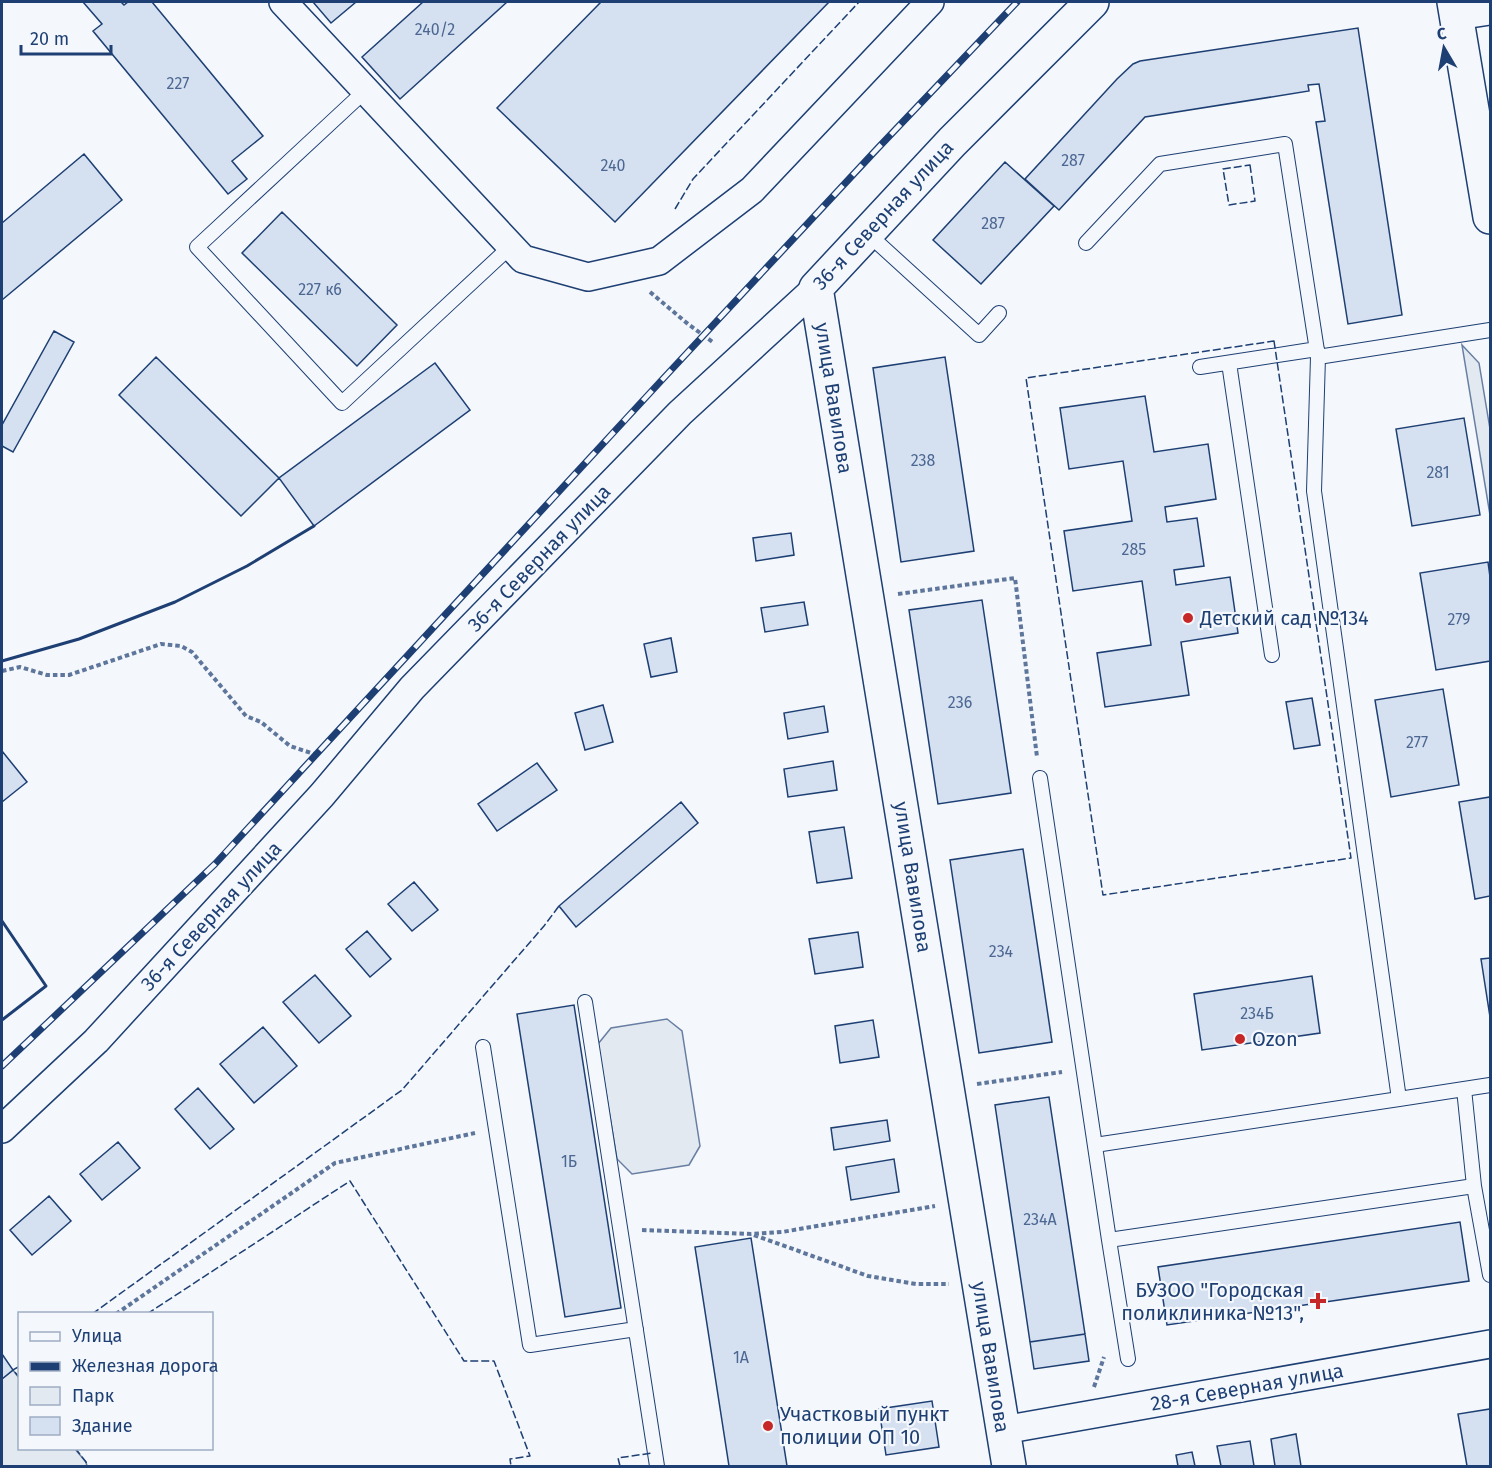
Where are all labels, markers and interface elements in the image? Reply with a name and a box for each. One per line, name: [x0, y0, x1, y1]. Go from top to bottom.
scale bar: [21, 18, 111, 56]
north arrow: [1414, 18, 1474, 78]
house number: 240/2: [415, 20, 455, 39]
text: С: [1435, 23, 1448, 44]
text: 20 m: [30, 28, 69, 50]
house number: 227: [167, 74, 189, 93]
street label: 36-я Северная улица: [808, 135, 958, 295]
house number: 287: [1061, 151, 1085, 170]
house number: 240: [601, 156, 626, 175]
house number: 287: [981, 214, 1005, 233]
house number: 227 к6: [298, 280, 342, 299]
street label: улица Вавилова: [810, 321, 858, 475]
house number: 238: [911, 451, 936, 470]
house number: 281: [1426, 463, 1450, 482]
street label: 36-я Северная улица: [463, 479, 615, 637]
house number: 285: [1122, 540, 1146, 559]
place label: Детский сад №134: [1199, 606, 1369, 630]
house number: 279: [1448, 610, 1470, 629]
marker: Детский сад №134: [1181, 611, 1195, 625]
house number: 236: [948, 693, 972, 712]
house number: 277: [1406, 733, 1428, 752]
street label: улица Вавилова: [889, 800, 937, 954]
street label: 36-я Северная улица: [136, 836, 286, 996]
house number: 234: [989, 942, 1014, 961]
house number: 234Б: [1240, 1004, 1274, 1023]
place label: Ozon: [1252, 1027, 1298, 1051]
marker: Ozon: [1233, 1032, 1247, 1046]
house number: 1Б: [561, 1152, 577, 1171]
house number: 234А: [1023, 1210, 1058, 1229]
place label: БУЗОО "Городская поликлиника №13",: [1121, 1278, 1304, 1325]
street label: улица Вавилова: [967, 1280, 1015, 1434]
marker: БУЗОО "Городская поликлиника №13",: [1309, 1292, 1327, 1310]
legend: [18, 1312, 213, 1450]
text: Улица: [72, 1325, 122, 1347]
house number: 1А: [733, 1348, 750, 1367]
text: Железная дорога: [72, 1355, 219, 1377]
street label: 28-я Северная улица: [1149, 1358, 1345, 1416]
text: Парк: [72, 1385, 115, 1407]
place label: Участковый пункт полиции ОП 10: [780, 1402, 950, 1449]
text: Здание: [72, 1415, 133, 1437]
marker: Участковый пункт полиции ОП 10: [761, 1419, 775, 1433]

